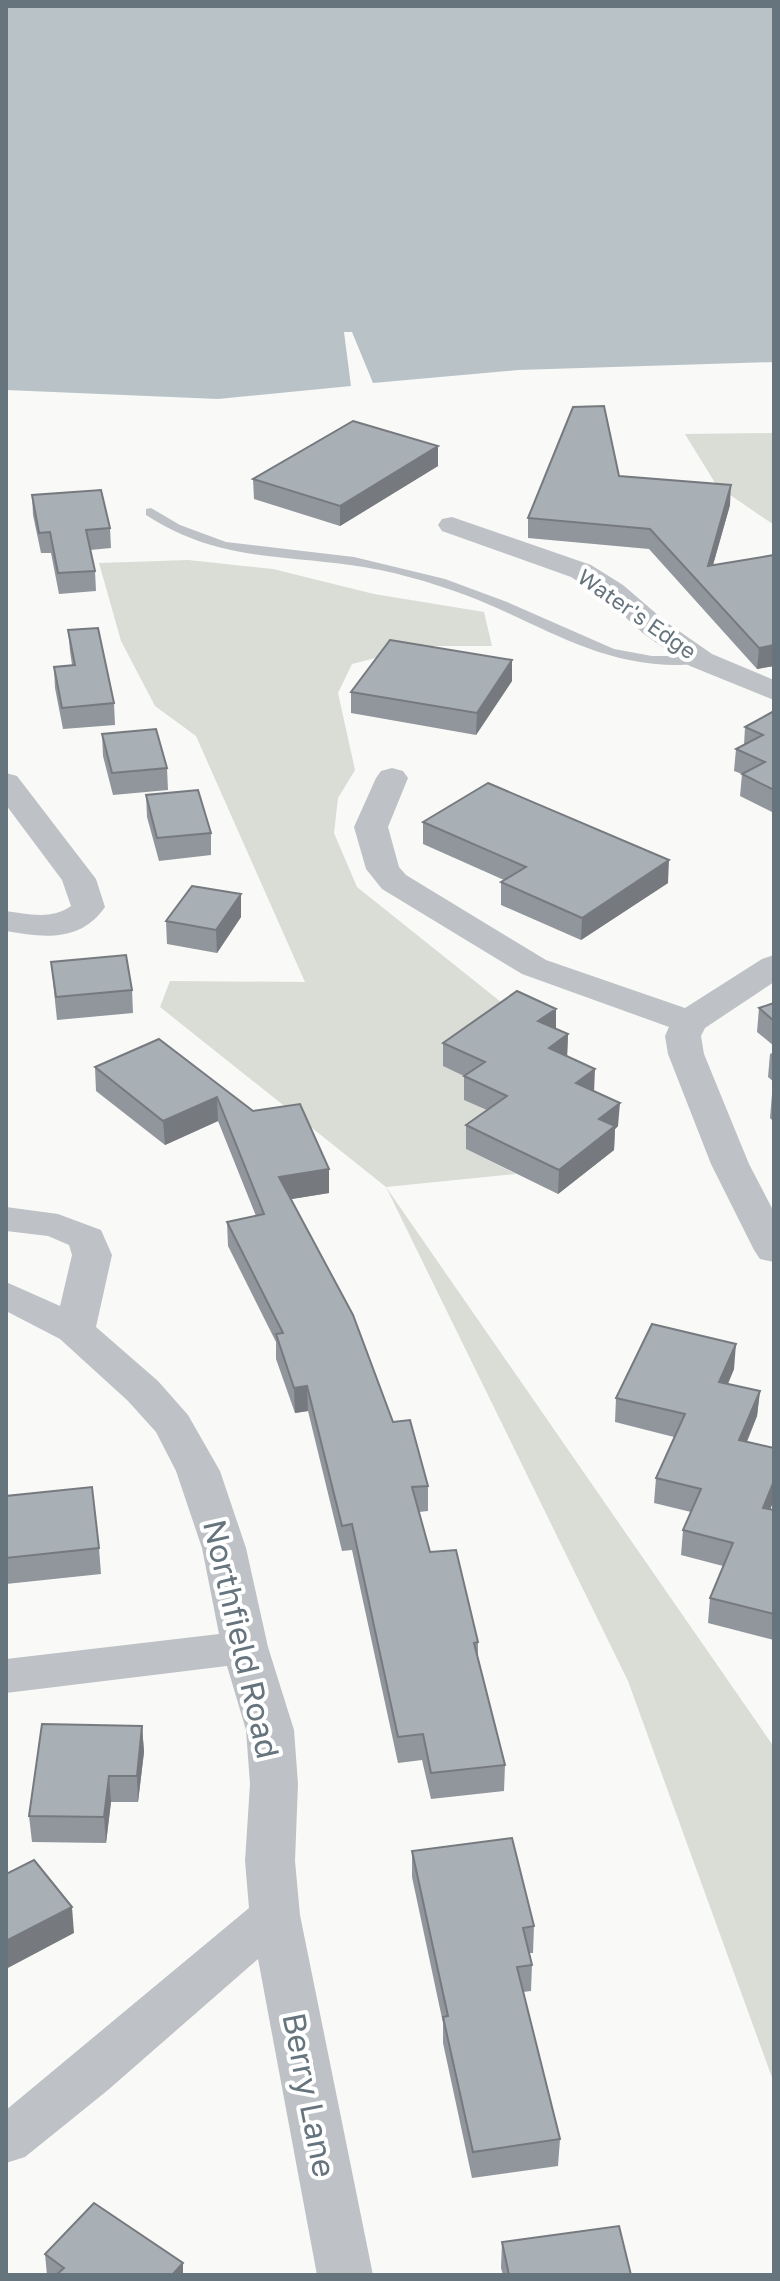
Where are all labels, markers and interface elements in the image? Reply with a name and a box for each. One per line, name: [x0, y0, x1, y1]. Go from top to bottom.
street label: Water's Edge: [573, 563, 702, 664]
street label: Northfield Road: [196, 1516, 288, 1762]
street label: Berry Lane: [275, 2009, 345, 2180]

